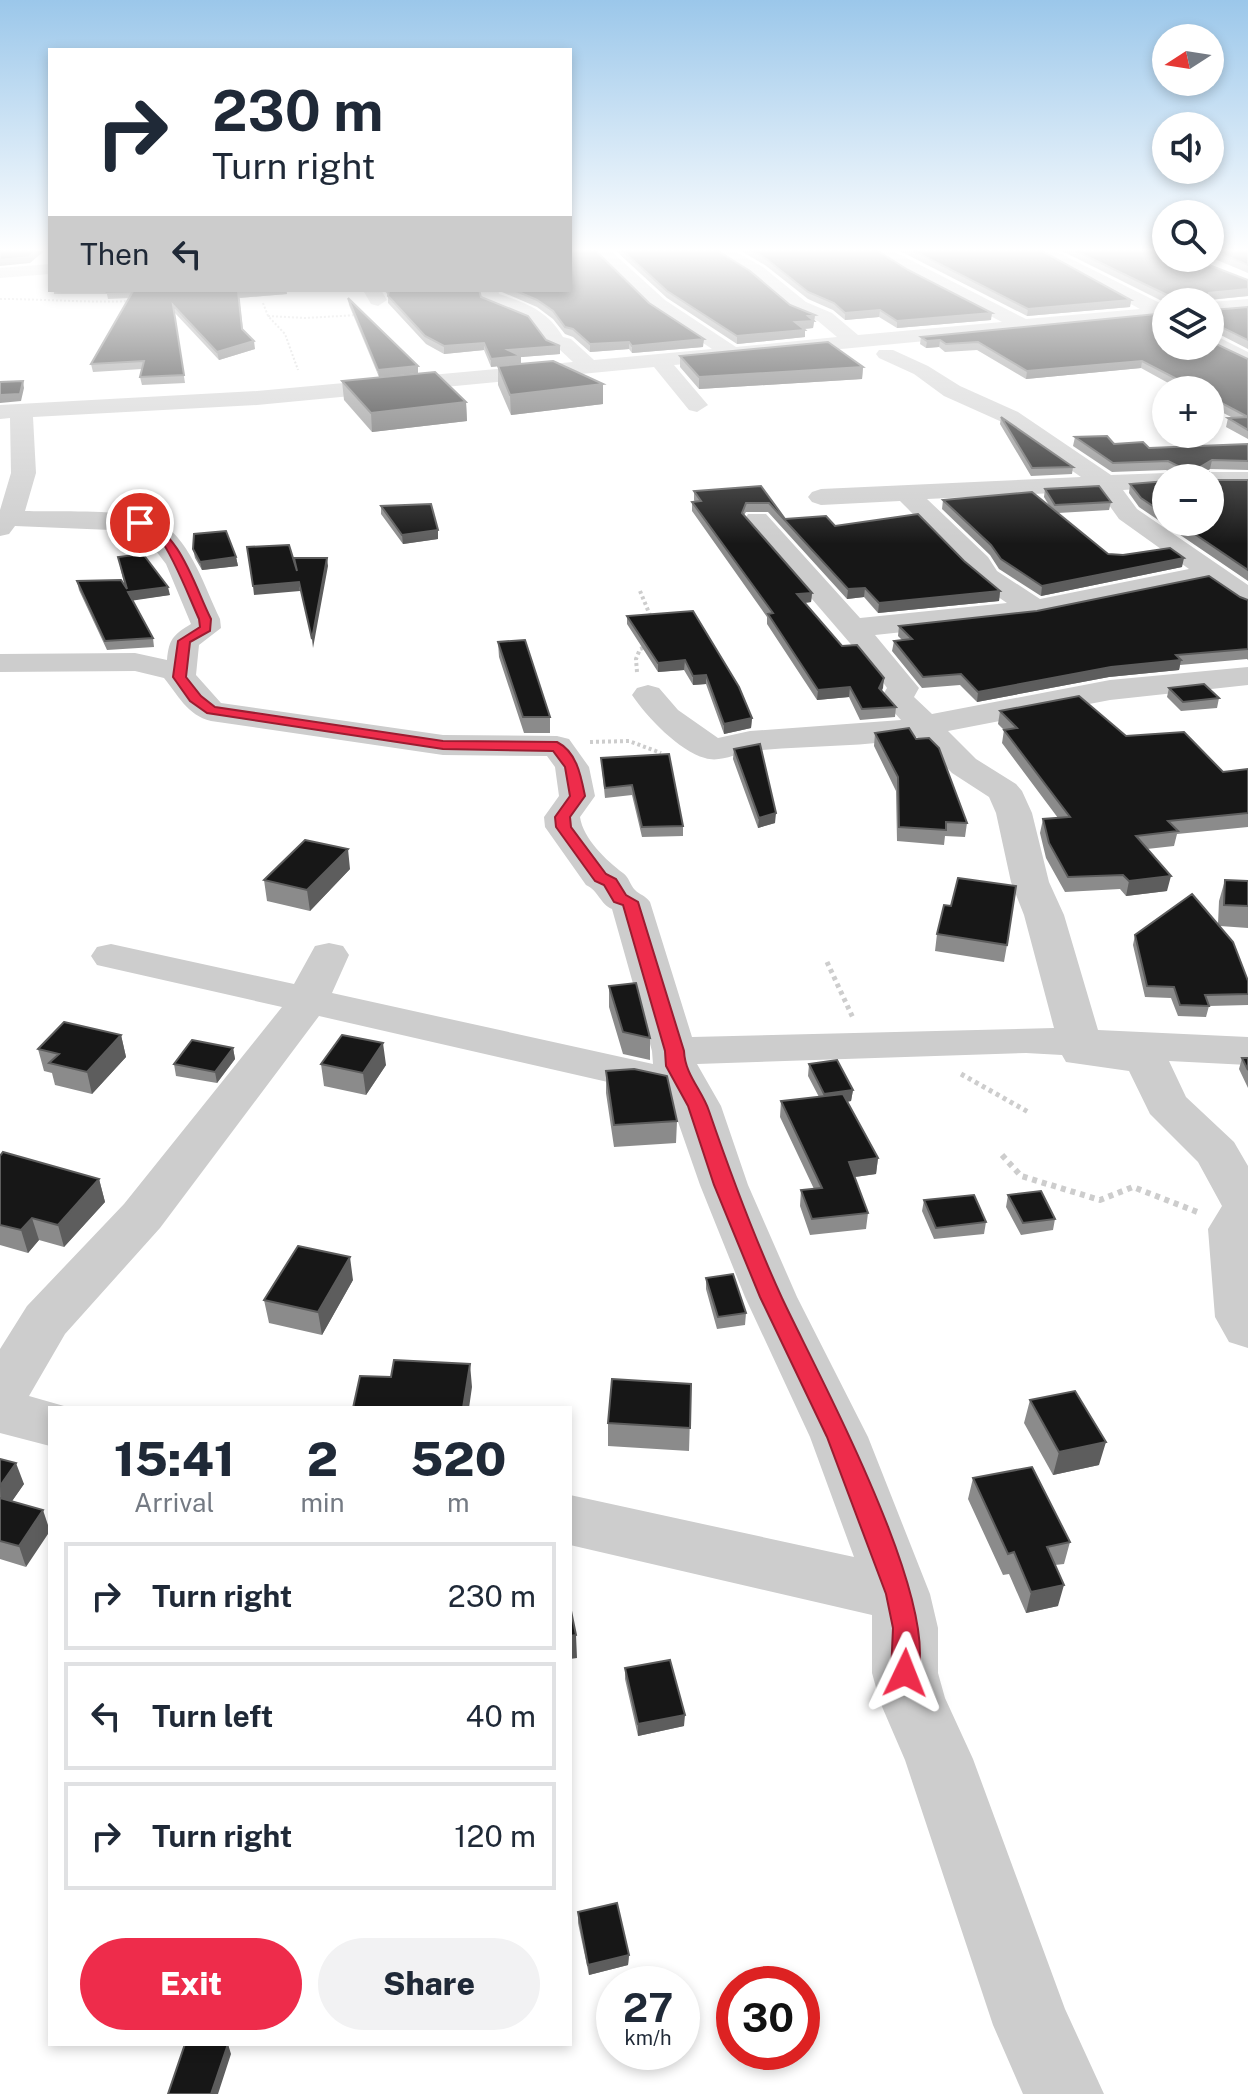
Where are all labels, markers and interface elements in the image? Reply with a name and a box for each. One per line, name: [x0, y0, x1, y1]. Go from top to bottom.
north arrow: [1152, 24, 1224, 96]
map controls: [1152, 24, 1224, 536]
text: 230 m: [212, 78, 384, 144]
icon: right: [80, 80, 184, 184]
button: sound: [1152, 112, 1224, 184]
text: Turn right: [212, 145, 375, 187]
button: search: [1152, 200, 1224, 272]
icon: left: [165, 232, 209, 276]
text: Then: [80, 236, 149, 272]
button: layers: [1152, 288, 1224, 360]
button: +: [1152, 376, 1224, 448]
button: −: [1152, 464, 1224, 536]
pin: [106, 489, 174, 557]
icon: arrive: [118, 501, 162, 545]
text: 15:41: [114, 1430, 235, 1487]
text: 2: [307, 1430, 338, 1487]
text: 520: [410, 1430, 506, 1487]
text: Arrival: [134, 1487, 214, 1518]
text: min: [300, 1487, 345, 1518]
text: m: [447, 1487, 470, 1518]
icon: right: [84, 1574, 128, 1618]
text: Turn right: [152, 1578, 292, 1614]
text: 230 m: [448, 1578, 536, 1614]
position arrow: [863, 1631, 947, 1715]
icon: left: [84, 1694, 128, 1738]
text: Turn left: [152, 1698, 273, 1734]
text: 40 m: [466, 1698, 536, 1734]
icon: right: [84, 1814, 128, 1858]
text: Turn right: [152, 1818, 292, 1854]
text: 120 m: [454, 1818, 536, 1854]
button: Exit: [80, 1938, 302, 2030]
button: Share: [318, 1938, 540, 2030]
speed limit sign: 30: [716, 1966, 820, 2070]
text: 27: [623, 1984, 673, 2031]
text: km/h: [624, 2026, 672, 2050]

